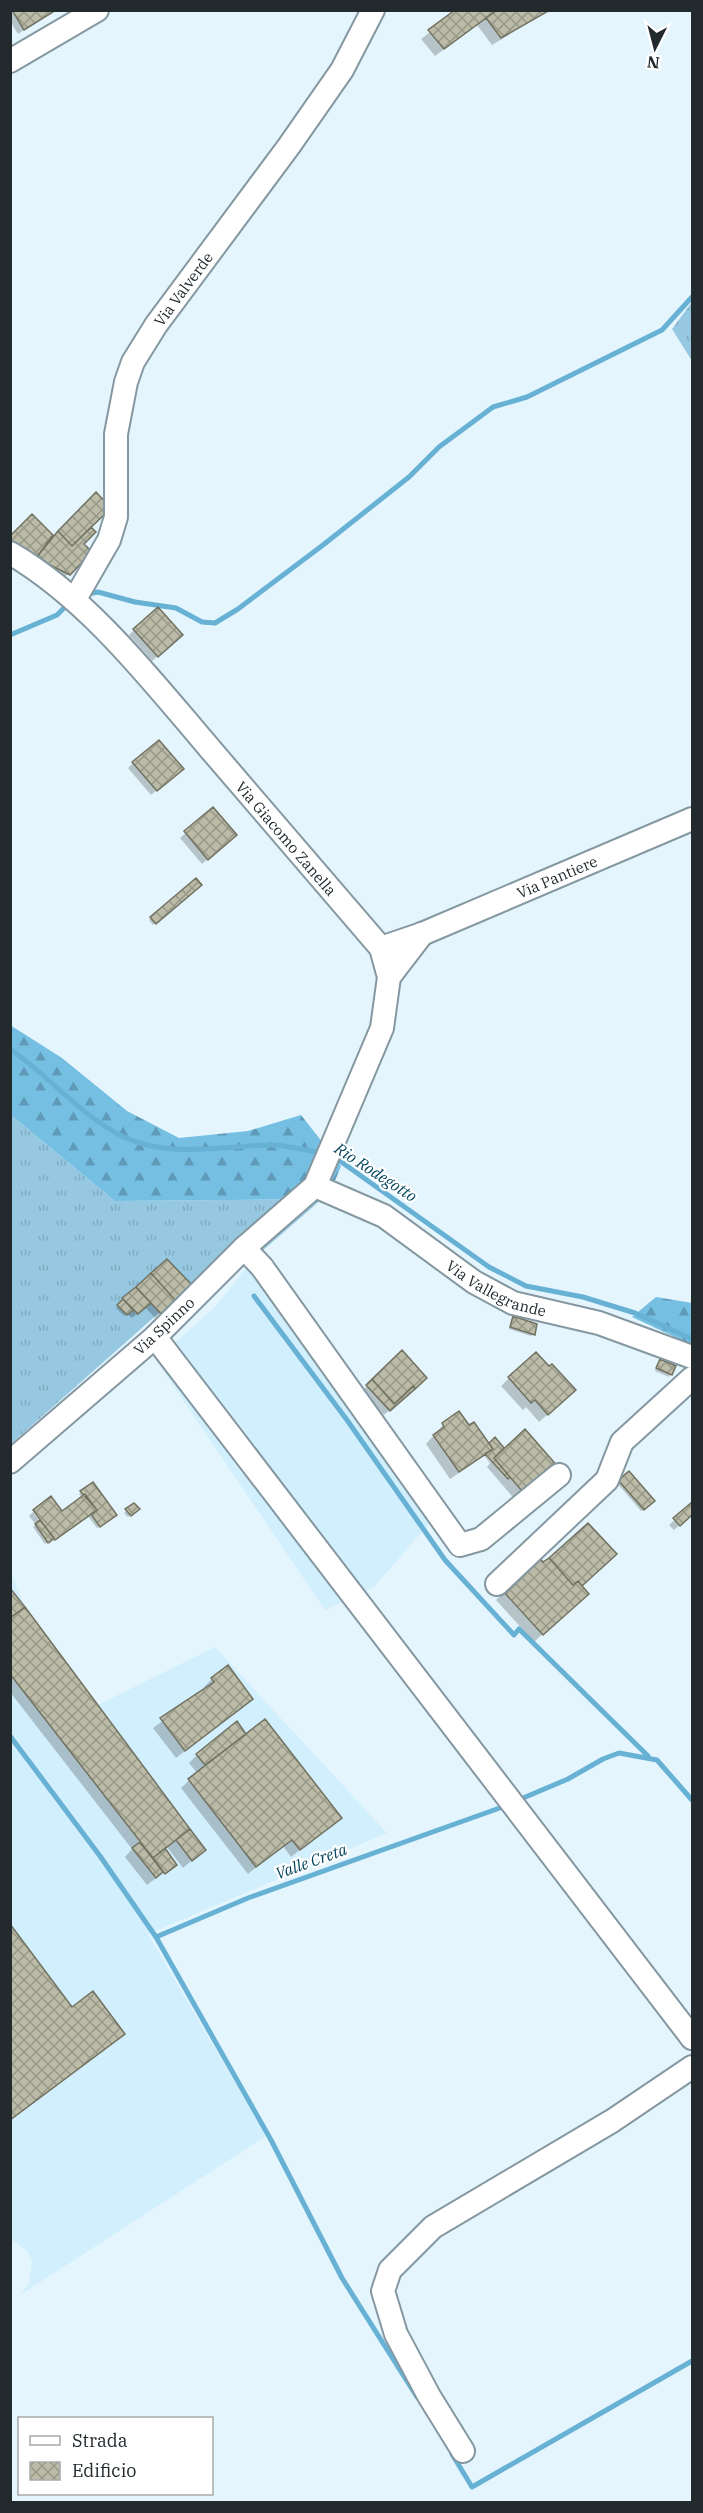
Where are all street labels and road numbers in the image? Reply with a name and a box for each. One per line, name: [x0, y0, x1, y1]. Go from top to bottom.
street label: Via Valverde: [149, 248, 217, 330]
street label: Via Giacomo Zanella: [232, 777, 341, 899]
street label: Via Pantiere: [514, 851, 600, 902]
street label: Via Vallegrande: [443, 1255, 548, 1320]
street label: Via Spinno: [130, 1293, 198, 1359]

